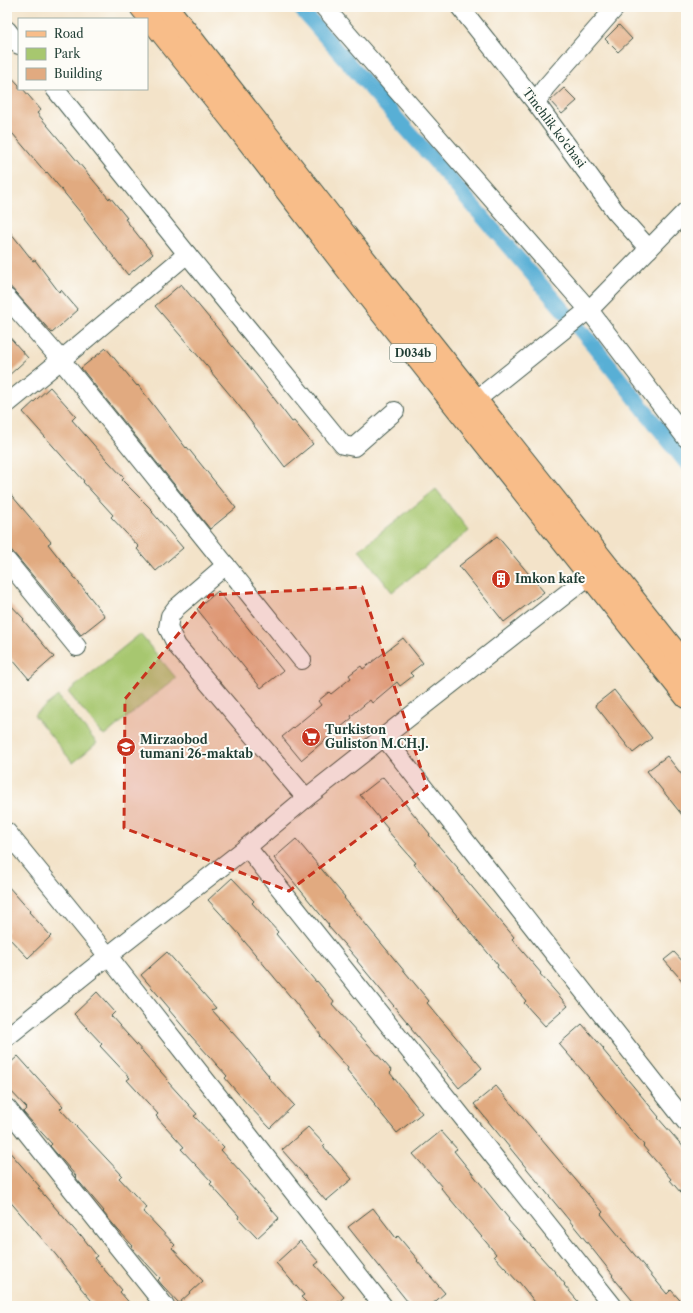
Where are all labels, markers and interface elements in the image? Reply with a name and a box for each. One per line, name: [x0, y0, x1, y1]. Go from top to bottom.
legend: [18, 18, 148, 90]
text: Road: [54, 26, 84, 41]
text: Park: [54, 46, 81, 61]
text: Building: [54, 66, 102, 81]
street label: Tinchlik ko'chasi: [520, 85, 589, 171]
road number: D034b: [390, 344, 436, 362]
building icon: Imkon kafe: [490, 568, 512, 590]
place label: Imkon kafe: [515, 571, 585, 586]
place label: Turkiston Guliston M.CH.J.: [325, 722, 428, 751]
supermarket icon: Turkiston Guliston M.CH.J.: [300, 726, 322, 748]
place label: Mirzaobod tumani 26-maktab: [140, 732, 253, 761]
school or university icon: Mirzaobod tumani 26-maktab: [115, 736, 137, 758]

